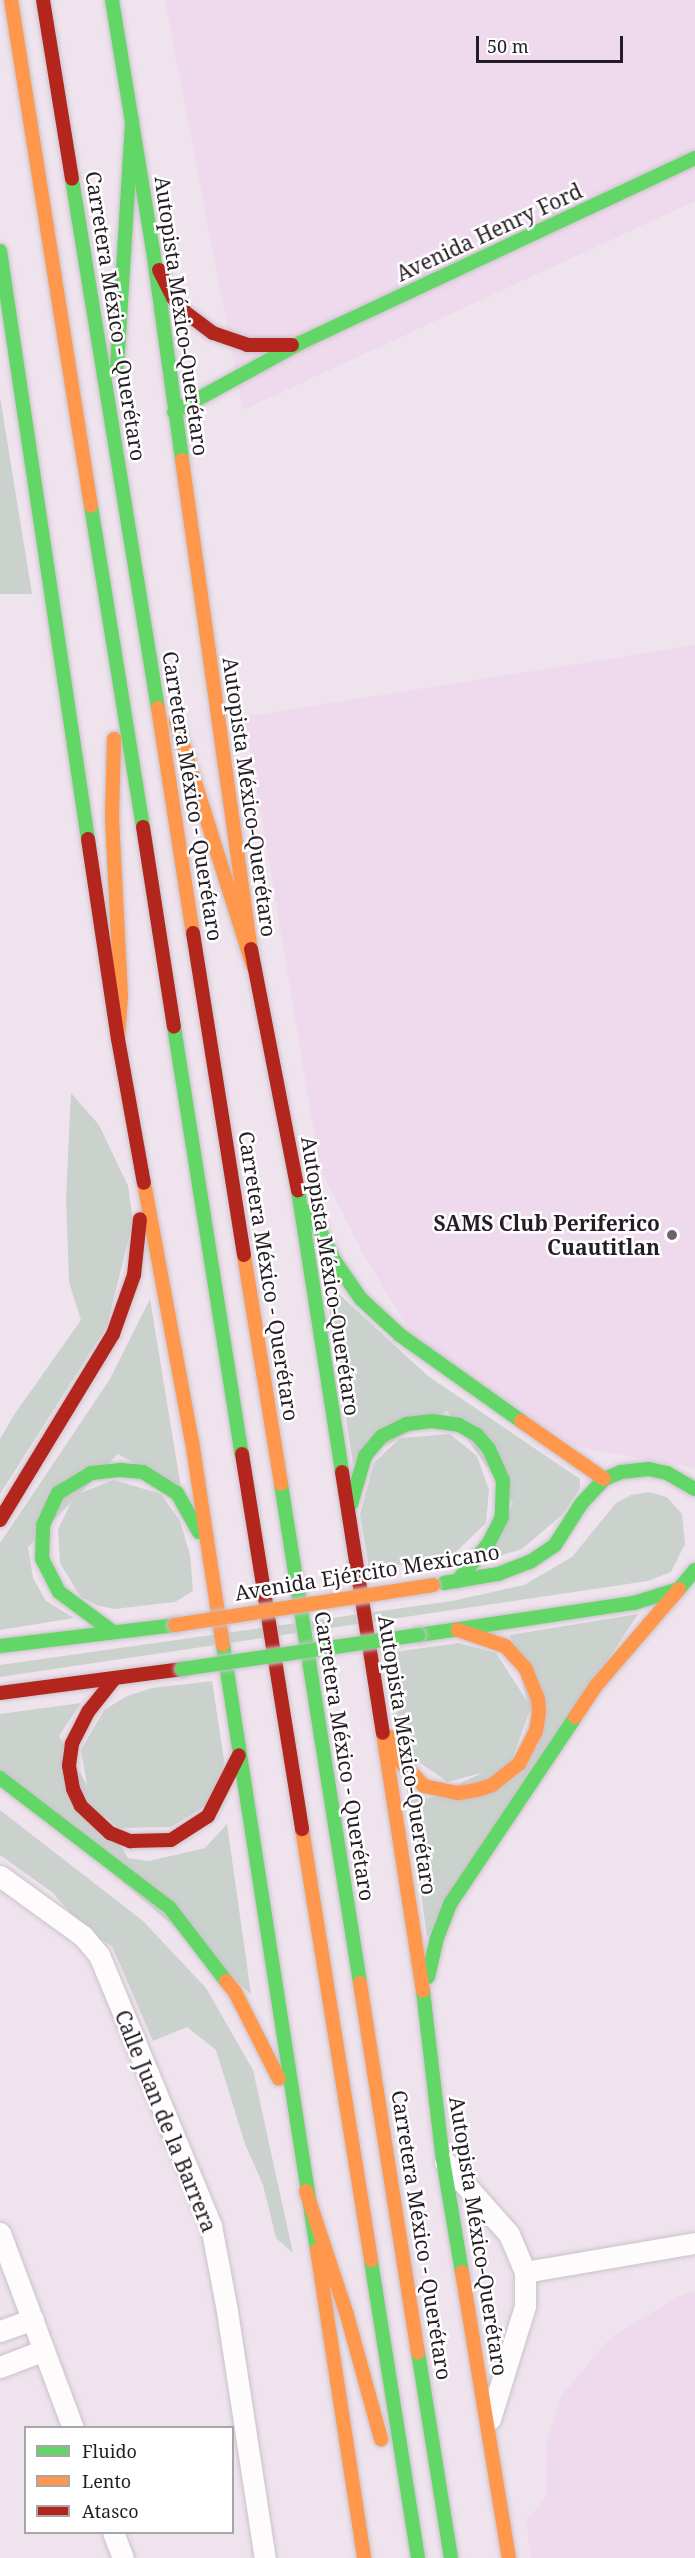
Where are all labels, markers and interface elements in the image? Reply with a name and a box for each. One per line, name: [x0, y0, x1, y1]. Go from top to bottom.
scale bar: [479, 24, 626, 62]
text: 50 m: [487, 34, 529, 58]
street label: Carretera México - Querétaro: [81, 169, 151, 463]
street label: Autopista México-Querétaro: [150, 174, 214, 458]
street label: Avenida Henry Ford: [392, 178, 586, 286]
street label: Carretera México - Querétaro: [158, 649, 228, 943]
street label: Autopista México-Querétaro: [218, 655, 282, 939]
street label: Carretera México - Querétaro: [234, 1129, 304, 1423]
street label: Autopista México-Querétaro: [296, 1135, 366, 1417]
place label: SAMS Club Periferico Cuautitlan: [434, 1210, 660, 1260]
marker: SAMS Club Periferico Cuautitlan: [665, 1228, 679, 1242]
street label: Avenida Ejército Mexicano: [233, 1539, 501, 1605]
street label: Carretera México - Querétaro: [310, 1609, 380, 1903]
street label: Autopista México-Querétaro: [373, 1614, 443, 1896]
street label: Calle Juan de la Barrera: [110, 2006, 222, 2236]
street label: Carretera México - Querétaro: [387, 2088, 457, 2382]
street label: Autopista México-Querétaro: [444, 2095, 514, 2377]
legend: [24, 2426, 234, 2534]
text: Fluido: [82, 2439, 137, 2463]
text: Lento: [82, 2469, 131, 2493]
text: Atasco: [82, 2499, 139, 2523]

